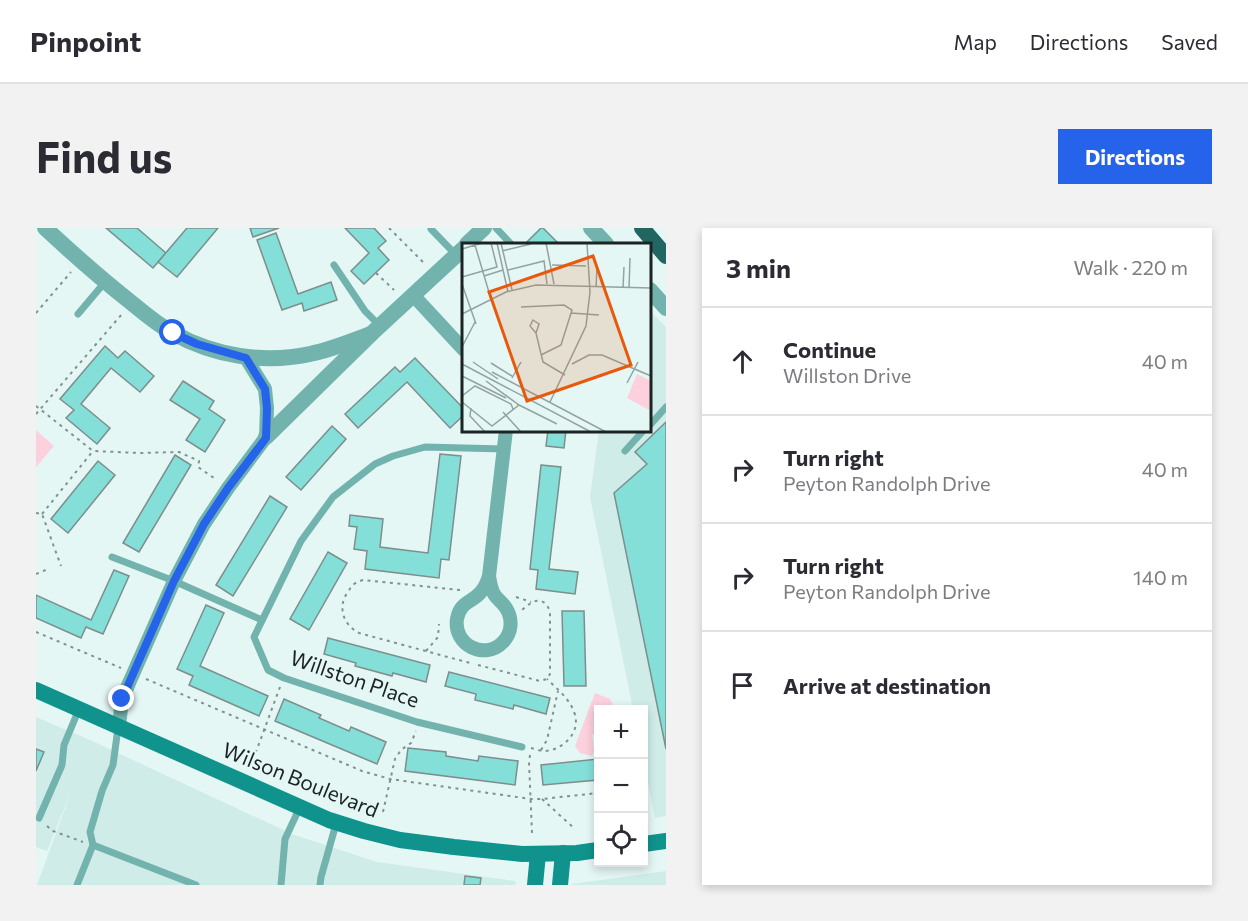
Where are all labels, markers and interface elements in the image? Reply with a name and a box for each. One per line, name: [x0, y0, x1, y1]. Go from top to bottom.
text: Pinpoint: [30, 24, 141, 58]
text: Map: [954, 29, 997, 54]
text: Directions: [1030, 29, 1128, 54]
text: Saved: [1161, 29, 1218, 54]
button: Directions: [1058, 129, 1212, 184]
text: Find us: [36, 130, 172, 182]
inset map: [462, 243, 651, 432]
text: 3 min: [726, 252, 791, 283]
text: Walk · 220 m: [1073, 255, 1188, 279]
route start: [159, 319, 185, 345]
text: Continue: [783, 336, 876, 363]
icon: ahead: [726, 345, 759, 378]
text: 40 m: [1142, 349, 1188, 373]
text: Willston Drive: [783, 363, 911, 387]
text: Turn right: [783, 444, 884, 471]
icon: right: [726, 453, 759, 486]
text: 40 m: [1142, 457, 1188, 481]
text: Peyton Randolph Drive: [783, 471, 990, 495]
text: Turn right: [783, 552, 884, 579]
icon: right: [726, 561, 759, 594]
text: 140 m: [1133, 565, 1188, 589]
text: Peyton Randolph Drive: [783, 579, 990, 603]
street label: Willston Place: [287, 644, 423, 712]
icon: arrive: [726, 669, 759, 702]
text: Arrive at destination: [783, 672, 991, 699]
route end: [108, 685, 134, 711]
map controls: [594, 705, 648, 867]
button: +: [594, 705, 648, 759]
street label: Wilson Boulevard: [219, 736, 383, 822]
button: −: [594, 759, 648, 813]
button: locate: [594, 813, 648, 867]

